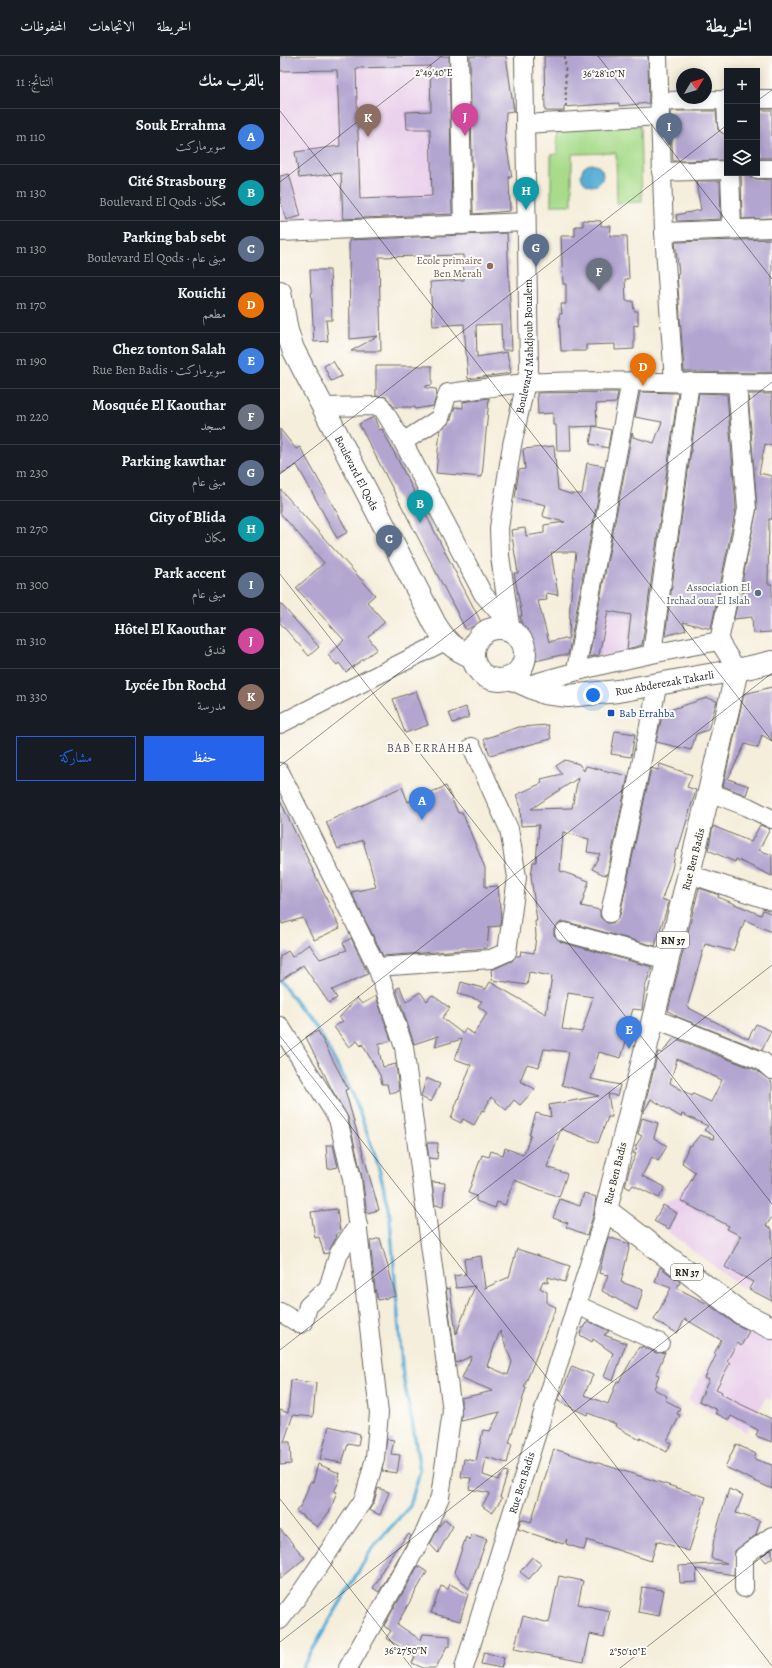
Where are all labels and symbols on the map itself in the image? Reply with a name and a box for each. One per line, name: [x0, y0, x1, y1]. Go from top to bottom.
text: 2°49'40"E: [415, 66, 453, 79]
text: 36°28'10"N: [583, 67, 625, 80]
north arrow: [676, 68, 712, 104]
pin: J: [452, 103, 478, 136]
pin: K: [355, 104, 381, 137]
pin: I: [656, 113, 682, 146]
pin: H: [513, 177, 539, 210]
pin: G: [523, 234, 549, 267]
place label: Ecole primaire Ben Merah: [416, 253, 482, 281]
pin: F: [586, 258, 612, 291]
marker: Ecole primaire Ben Merah: [485, 261, 495, 271]
street label: Boulevard Mahdjoub Boualem: [512, 279, 537, 415]
pin: D: [630, 353, 656, 386]
street label: Boulevard El Qods: [331, 433, 382, 513]
pin: B: [407, 490, 433, 523]
pin: C: [376, 525, 402, 558]
place label: Association El Irchad oua El Islah: [666, 580, 750, 608]
marker: Association El Irchad oua El Islah: [753, 588, 763, 598]
street label: Rue Abderezak Takarli: [614, 667, 715, 699]
your location: [583, 685, 603, 705]
place label: Bab Errahba: [619, 706, 676, 721]
marker: Bab Errahba: [606, 708, 616, 718]
district label: BAB ERRAHBA: [387, 740, 473, 756]
pin: A: [409, 787, 435, 820]
street label: Rue Ben Badis: [678, 826, 709, 892]
road number: RN 37: [657, 932, 689, 948]
pin: E: [616, 1016, 642, 1049]
street label: Rue Ben Badis: [600, 1140, 631, 1206]
road number: RN 37: [671, 1264, 703, 1280]
street label: Rue Ben Badis: [505, 1450, 539, 1516]
text: 36°27'50"N: [385, 1644, 427, 1657]
text: 2°50'10"E: [610, 1645, 646, 1658]

